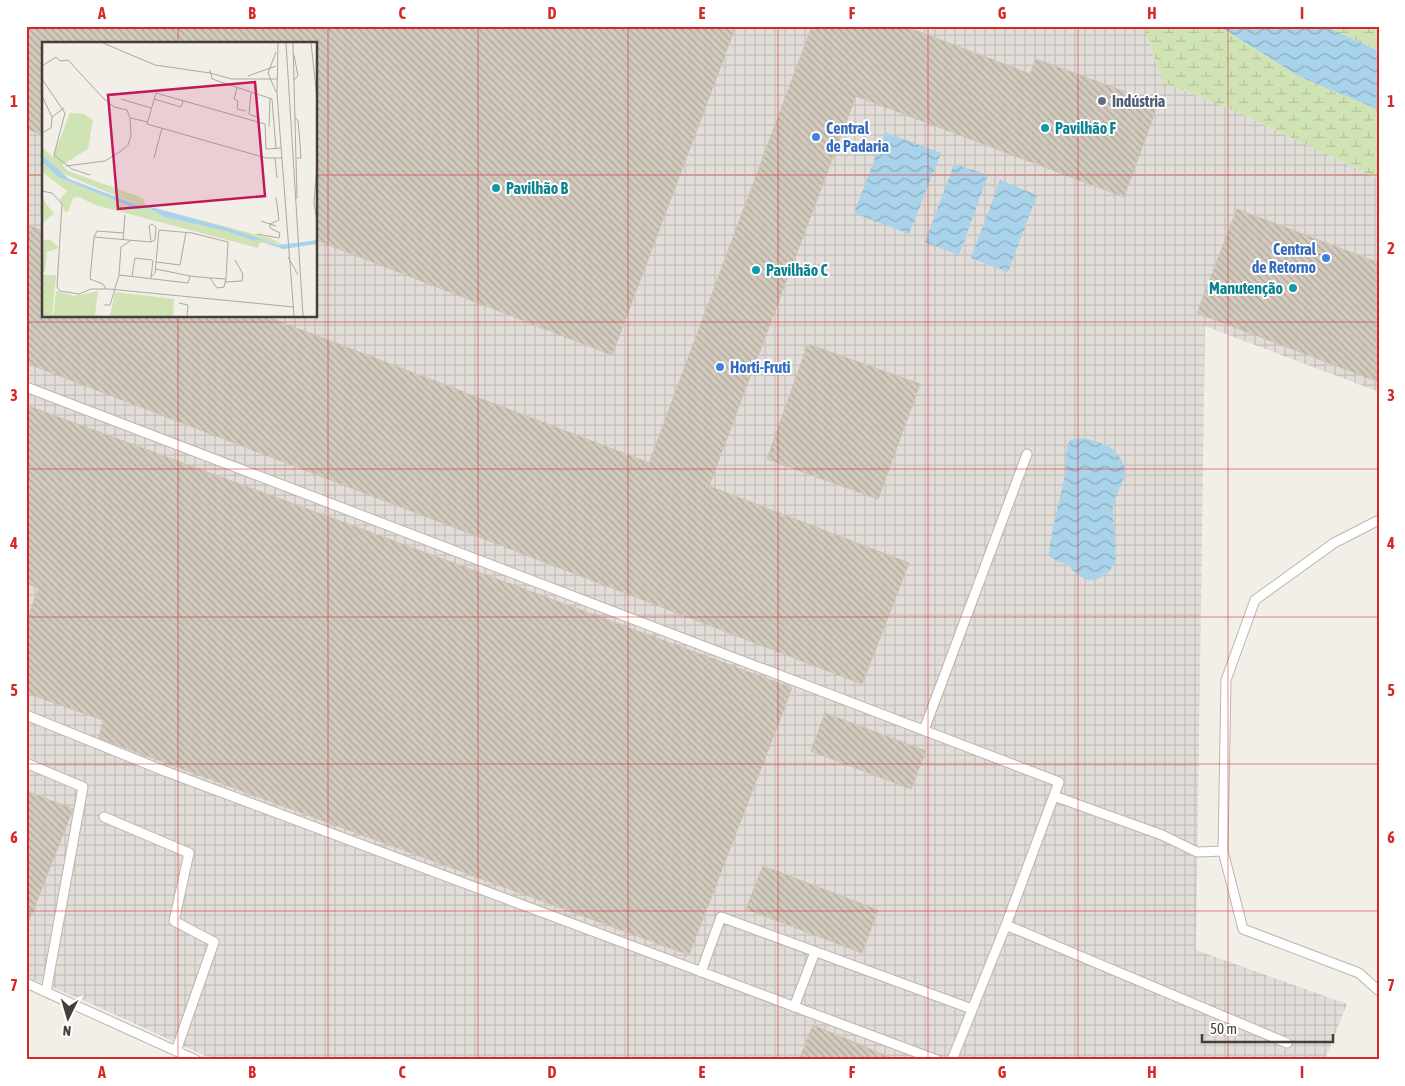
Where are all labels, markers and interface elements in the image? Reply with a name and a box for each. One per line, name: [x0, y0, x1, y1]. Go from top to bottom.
text: A: [97, 4, 106, 22]
text: B: [248, 4, 256, 22]
text: C: [398, 4, 406, 22]
text: D: [548, 4, 557, 22]
text: E: [699, 4, 706, 22]
text: F: [849, 4, 856, 22]
text: G: [998, 4, 1007, 22]
text: H: [1147, 4, 1157, 22]
text: I: [1300, 4, 1304, 22]
inset map: [42, 42, 318, 318]
text: 1: [10, 92, 18, 110]
place label: Indústria: [1112, 92, 1165, 110]
text: 1: [1387, 92, 1395, 110]
marker: Indústria: [1096, 95, 1108, 107]
place label: Central de Padaria: [826, 119, 889, 155]
place label: Pavilhão F: [1055, 119, 1116, 137]
marker: Pavilhão F: [1039, 122, 1051, 134]
marker: Central de Padaria: [810, 131, 822, 143]
place label: Pavilhão B: [506, 179, 568, 197]
marker: Pavilhão B: [490, 182, 502, 194]
text: 2: [10, 239, 18, 257]
text: 2: [1387, 239, 1395, 257]
place label: Central de Retorno: [1252, 240, 1317, 276]
marker: Central de Retorno: [1320, 252, 1332, 264]
place label: Pavilhão C: [766, 261, 828, 279]
marker: Pavilhão C: [750, 264, 762, 276]
place label: Manutenção: [1209, 279, 1283, 297]
marker: Manutenção: [1287, 282, 1299, 294]
place label: Horti-Fruti: [730, 358, 791, 376]
marker: Horti-Fruti: [714, 361, 726, 373]
text: 3: [10, 386, 18, 404]
text: 3: [1387, 386, 1395, 404]
text: 4: [9, 534, 18, 552]
text: 4: [1386, 534, 1395, 552]
text: 5: [10, 681, 18, 699]
text: 5: [1387, 681, 1395, 699]
text: 6: [10, 828, 18, 846]
text: 6: [1387, 828, 1395, 846]
text: 7: [10, 976, 18, 994]
text: 7: [1387, 976, 1395, 994]
north arrow: [42, 994, 92, 1044]
scale bar: [1202, 1011, 1334, 1043]
text: 50 m: [1210, 1020, 1237, 1037]
text: N: [62, 1023, 72, 1039]
text: A: [97, 1063, 106, 1081]
text: B: [248, 1063, 256, 1081]
text: C: [398, 1063, 406, 1081]
text: D: [548, 1063, 557, 1081]
text: E: [699, 1063, 706, 1081]
text: F: [849, 1063, 856, 1081]
text: G: [998, 1063, 1007, 1081]
text: H: [1147, 1063, 1157, 1081]
text: I: [1300, 1063, 1304, 1081]

